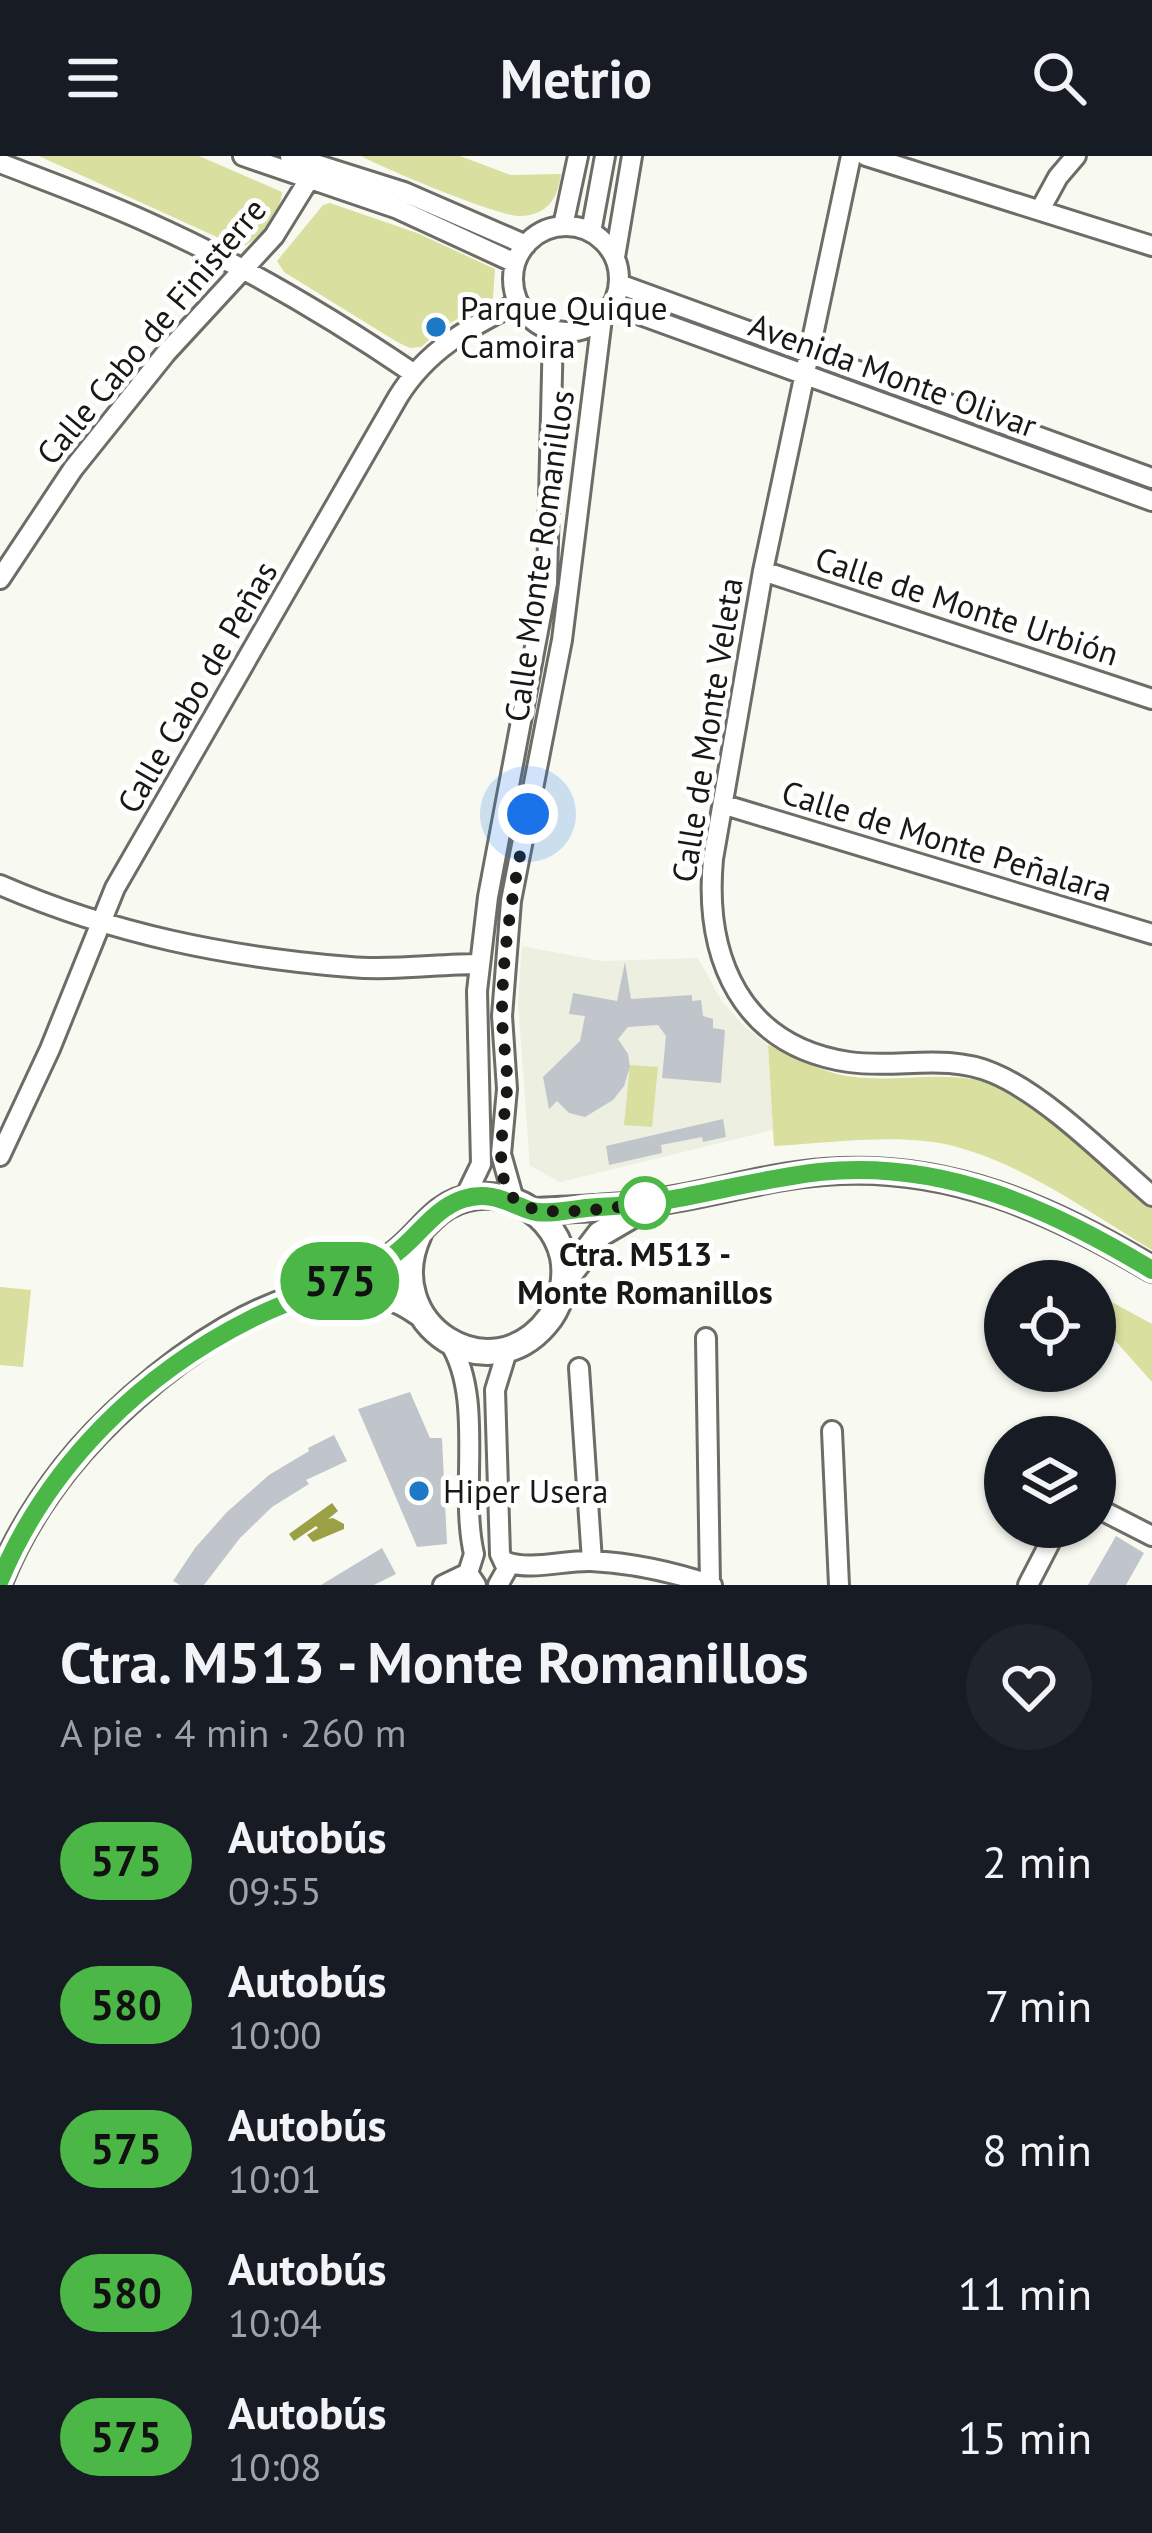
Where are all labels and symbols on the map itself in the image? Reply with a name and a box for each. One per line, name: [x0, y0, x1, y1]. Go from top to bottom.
street label: Calle Cabo de Finisterre: [26, 188, 275, 473]
place label: Parque Quique Camoira: [460, 286, 667, 367]
street label: Avenida Monte Olivar: [743, 302, 1043, 447]
marker: Parque Quique Camoira: [423, 314, 449, 340]
street label: Calle Monte Romanillos: [494, 387, 583, 724]
street label: Calle de Monte Urbión: [810, 536, 1124, 675]
street label: Calle Cabo de Peñas: [107, 553, 286, 821]
street label: Calle de Monte Veleta: [661, 575, 752, 885]
street label: Calle de Monte Peñalara: [777, 770, 1117, 911]
your location: [498, 784, 558, 844]
marker: Ctra. M513 - Monte Romanillos: [620, 1178, 670, 1228]
place label: Ctra. M513 - Monte Romanillos: [517, 1232, 773, 1313]
line badge: 575: [271, 1242, 409, 1320]
place label: Hiper Usera: [443, 1469, 608, 1512]
marker: Hiper Usera: [406, 1478, 432, 1504]

